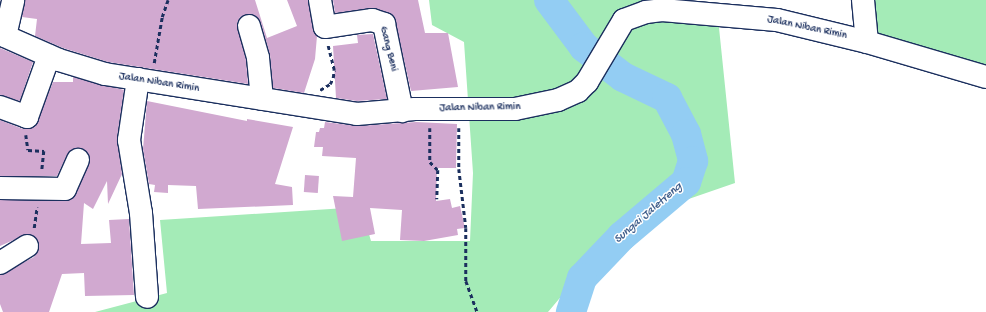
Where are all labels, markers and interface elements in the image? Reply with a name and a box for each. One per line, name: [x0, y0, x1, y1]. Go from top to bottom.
street label: Jalan Niban Rimin: [766, 13, 848, 43]
street label: Gang Beni: [376, 25, 400, 73]
street label: Jalan Niban Rimin: [118, 70, 200, 96]
street label: Jalan Niban Rimin: [439, 101, 521, 115]
water label: Sungai Jaletreng: [612, 181, 686, 247]

